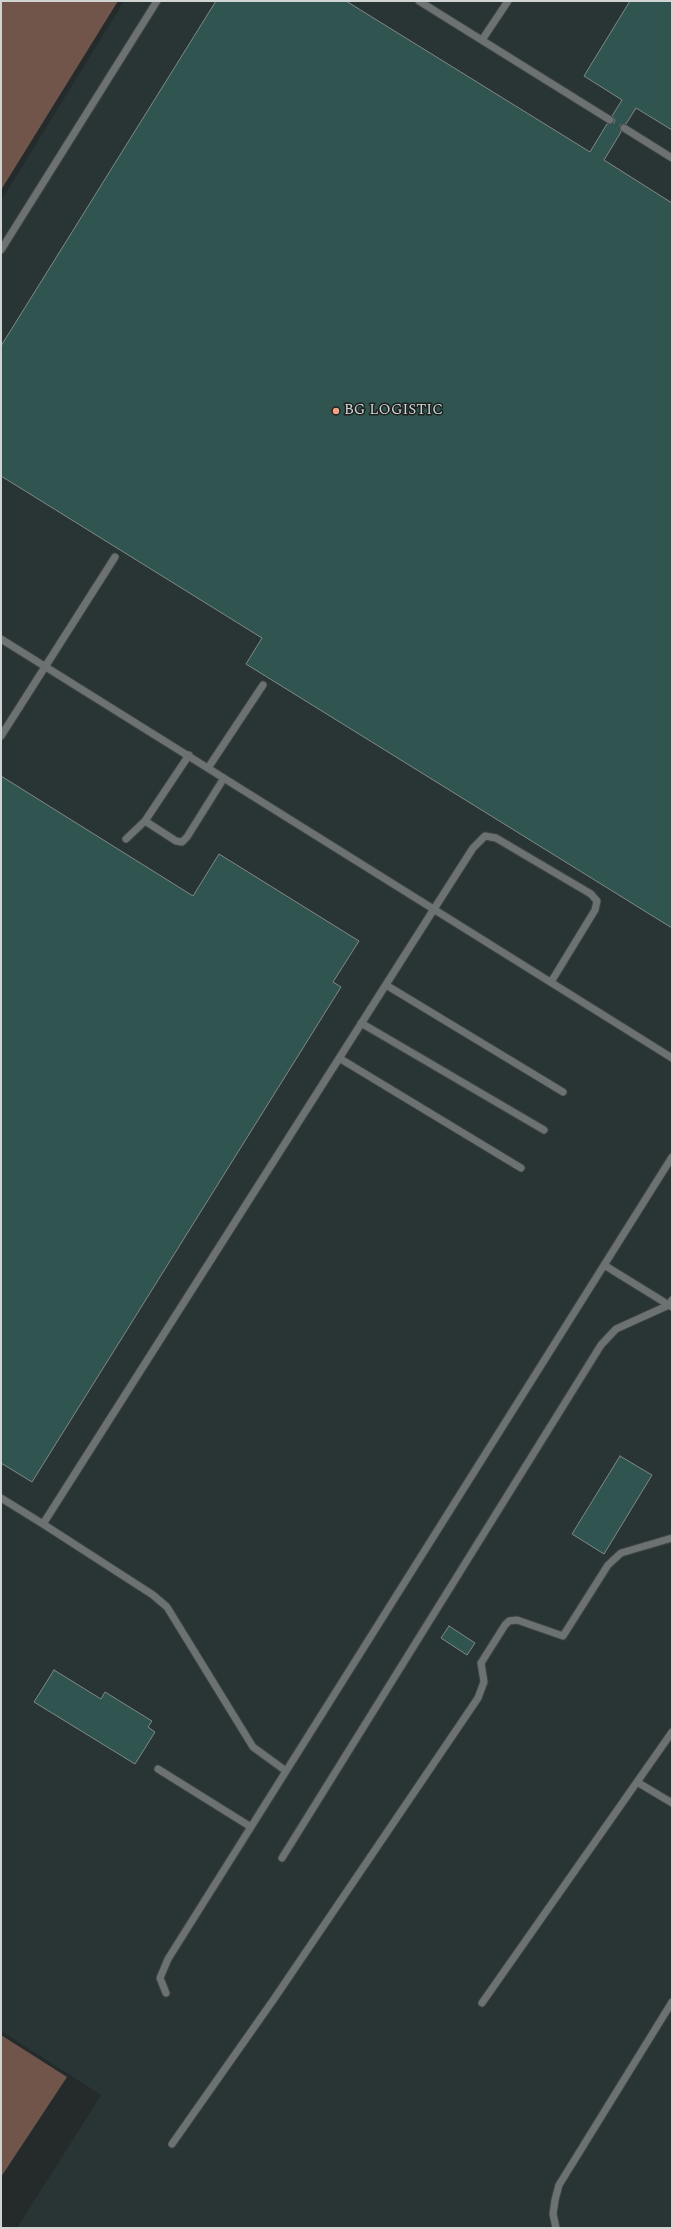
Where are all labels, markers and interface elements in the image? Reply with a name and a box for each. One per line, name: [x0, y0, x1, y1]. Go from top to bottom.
place label: BG LOGISTIC: [344, 402, 443, 420]
marker: BG LOGISTIC: [331, 406, 341, 416]

